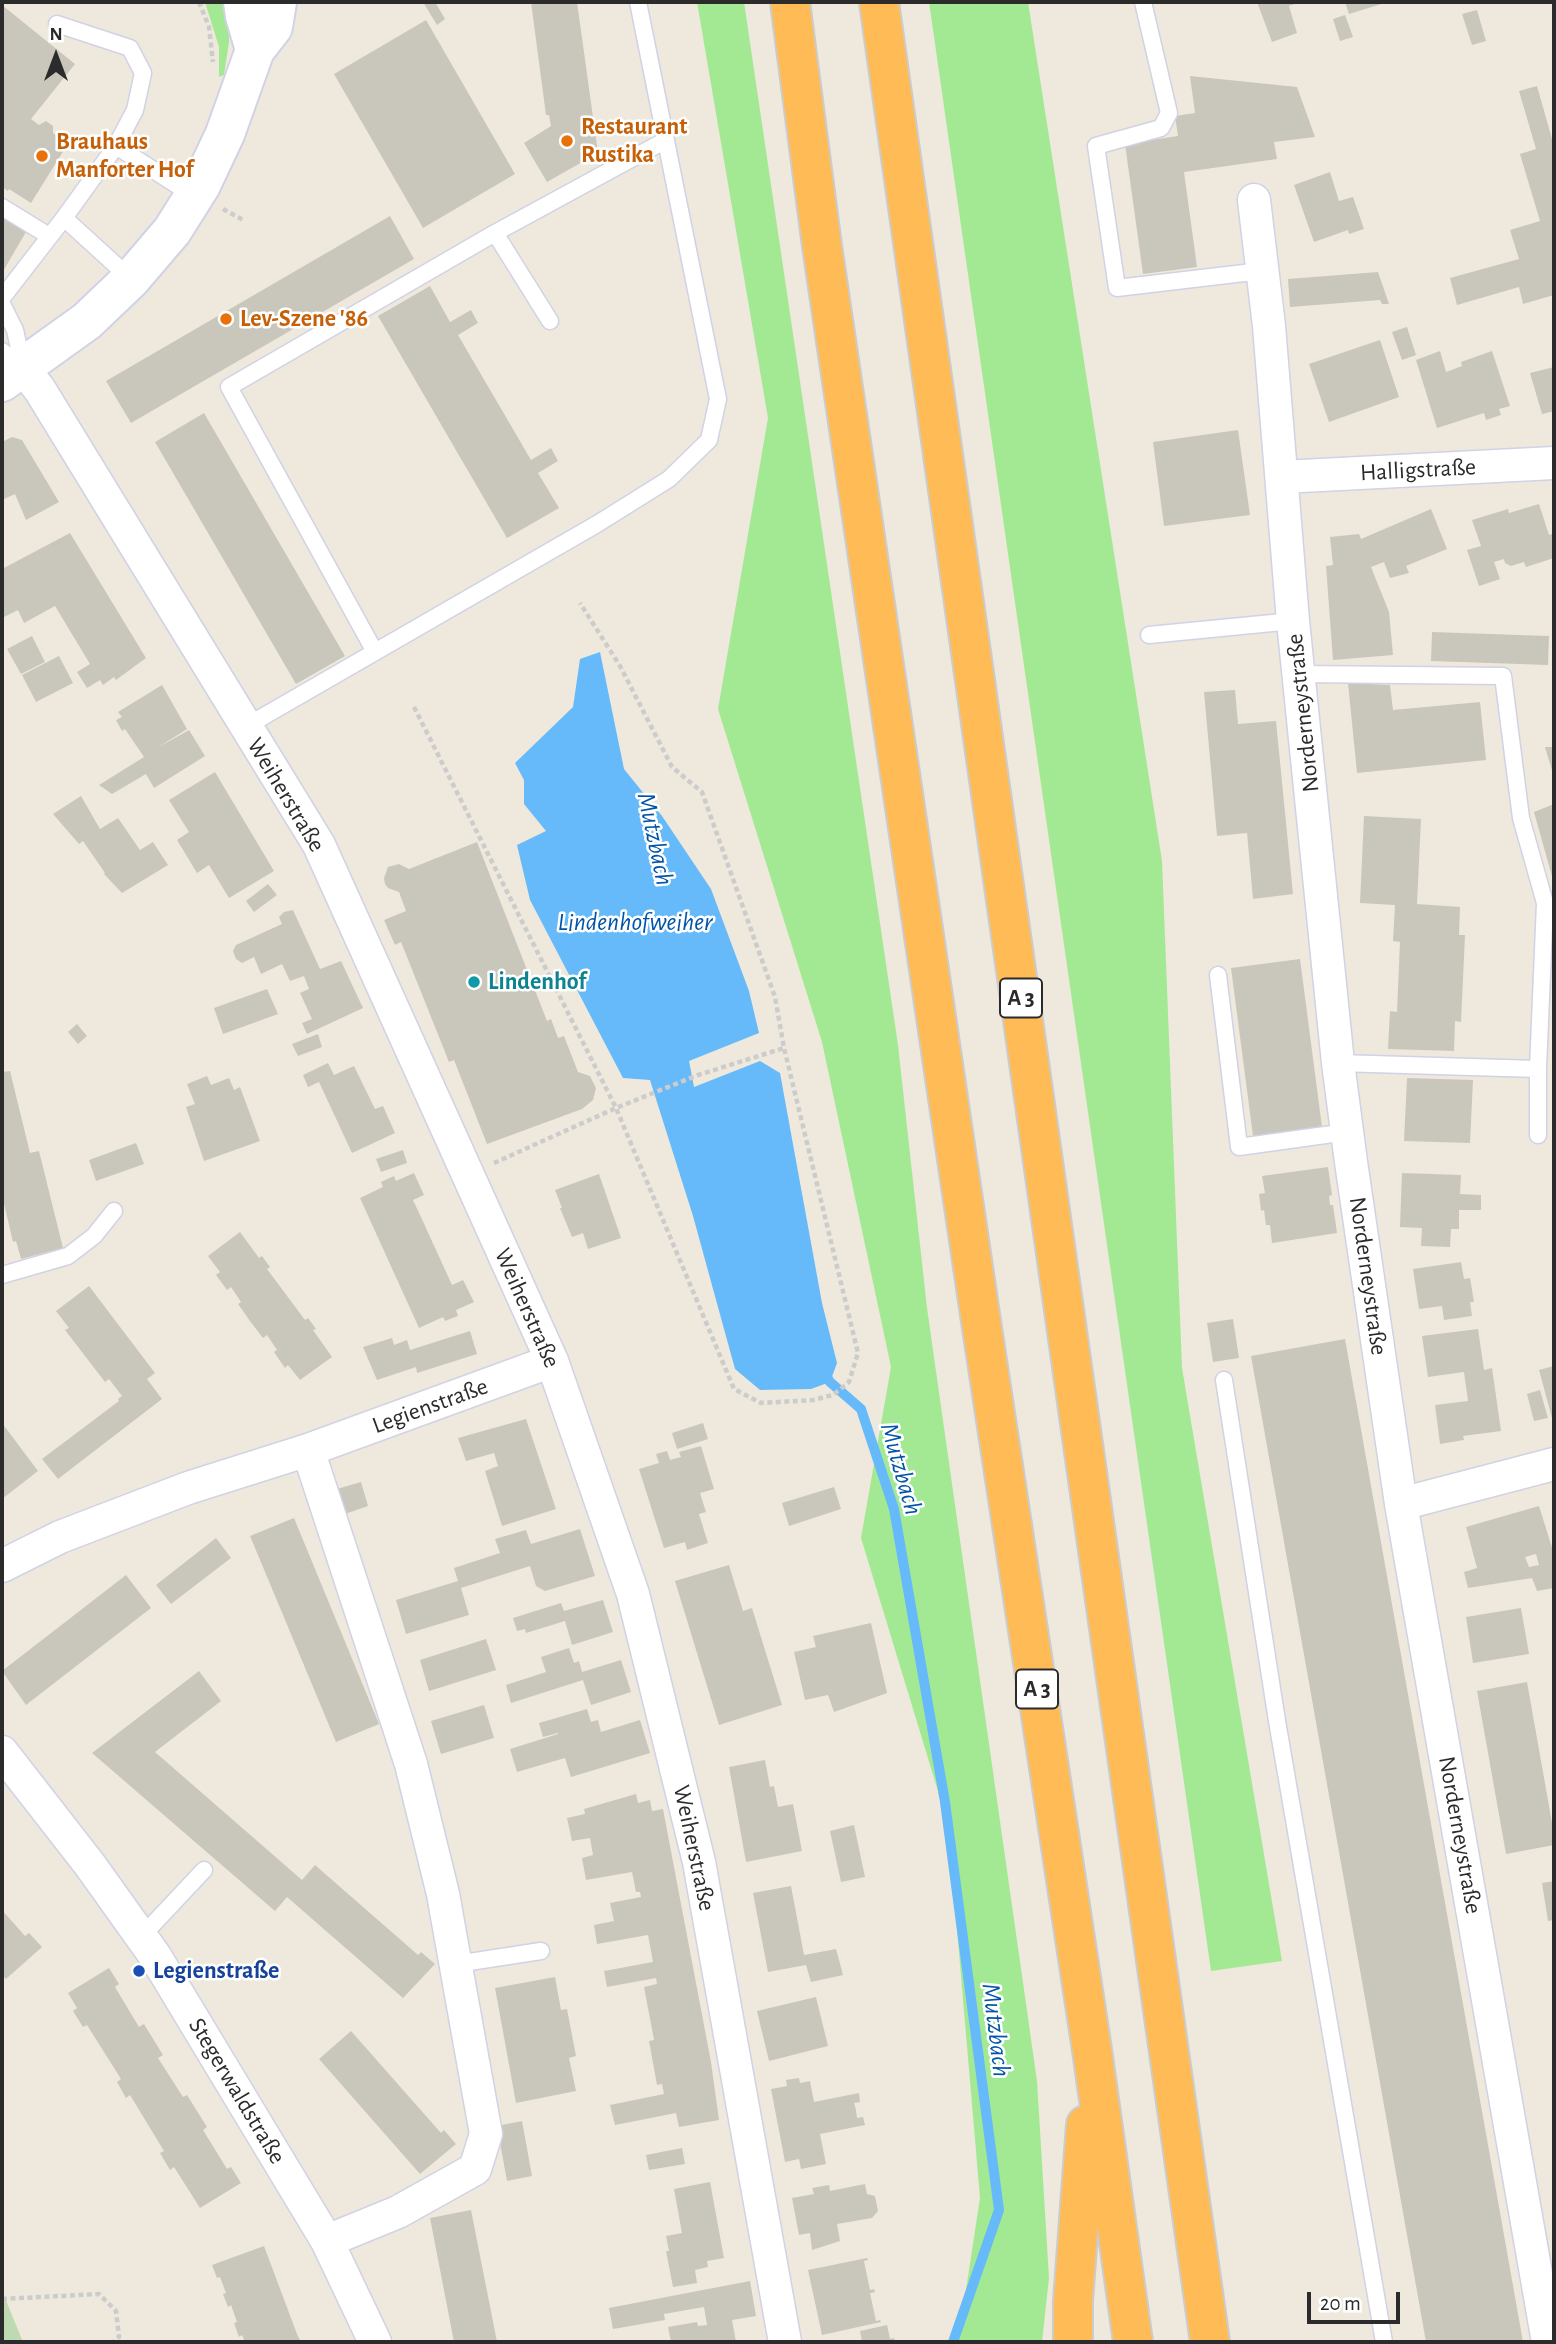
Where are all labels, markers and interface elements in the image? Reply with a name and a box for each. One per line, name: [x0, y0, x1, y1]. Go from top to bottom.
north arrow: [21, 21, 91, 91]
text: N: [49, 25, 63, 44]
place label: Restaurant Rustika: [581, 113, 687, 169]
place label: Brauhaus Manforter Hof: [56, 128, 193, 184]
marker: Restaurant Rustika: [559, 133, 575, 149]
marker: Brauhaus Manforter Hof: [34, 148, 50, 164]
place label: Lev-Szene '86: [240, 305, 368, 333]
marker: Lev-Szene '86: [218, 311, 234, 327]
street label: Halligstraße: [1359, 453, 1477, 487]
street label: Norderneystraße: [1280, 632, 1326, 794]
street label: Weiherstraße: [241, 733, 331, 857]
water label: Mutzbach: [630, 790, 680, 888]
water label: Lindenhofweiher: [558, 906, 712, 938]
place label: Lindenhof: [488, 968, 586, 996]
marker: Lindenhof: [466, 974, 482, 990]
road number: A 3: [1000, 979, 1042, 1018]
street label: Norderneystraße: [1343, 1195, 1393, 1357]
street label: Weiherstraße: [488, 1244, 566, 1372]
street label: Legienstraße: [368, 1372, 492, 1440]
water label: Mutzbach: [873, 1419, 929, 1519]
road number: A 3: [1016, 1670, 1058, 1708]
street label: Norderneystraße: [1432, 1754, 1488, 1916]
street label: Weiherstraße: [667, 1782, 721, 1914]
place label: Legienstraße: [153, 1957, 279, 1985]
marker: Legienstraße: [131, 1963, 147, 1979]
water label: Mutzbach: [975, 1981, 1017, 2079]
street label: Stegerwaldstraße: [182, 2013, 292, 2169]
scale bar: [1311, 2278, 1404, 2322]
text: 20 m: [1320, 2293, 1361, 2314]

